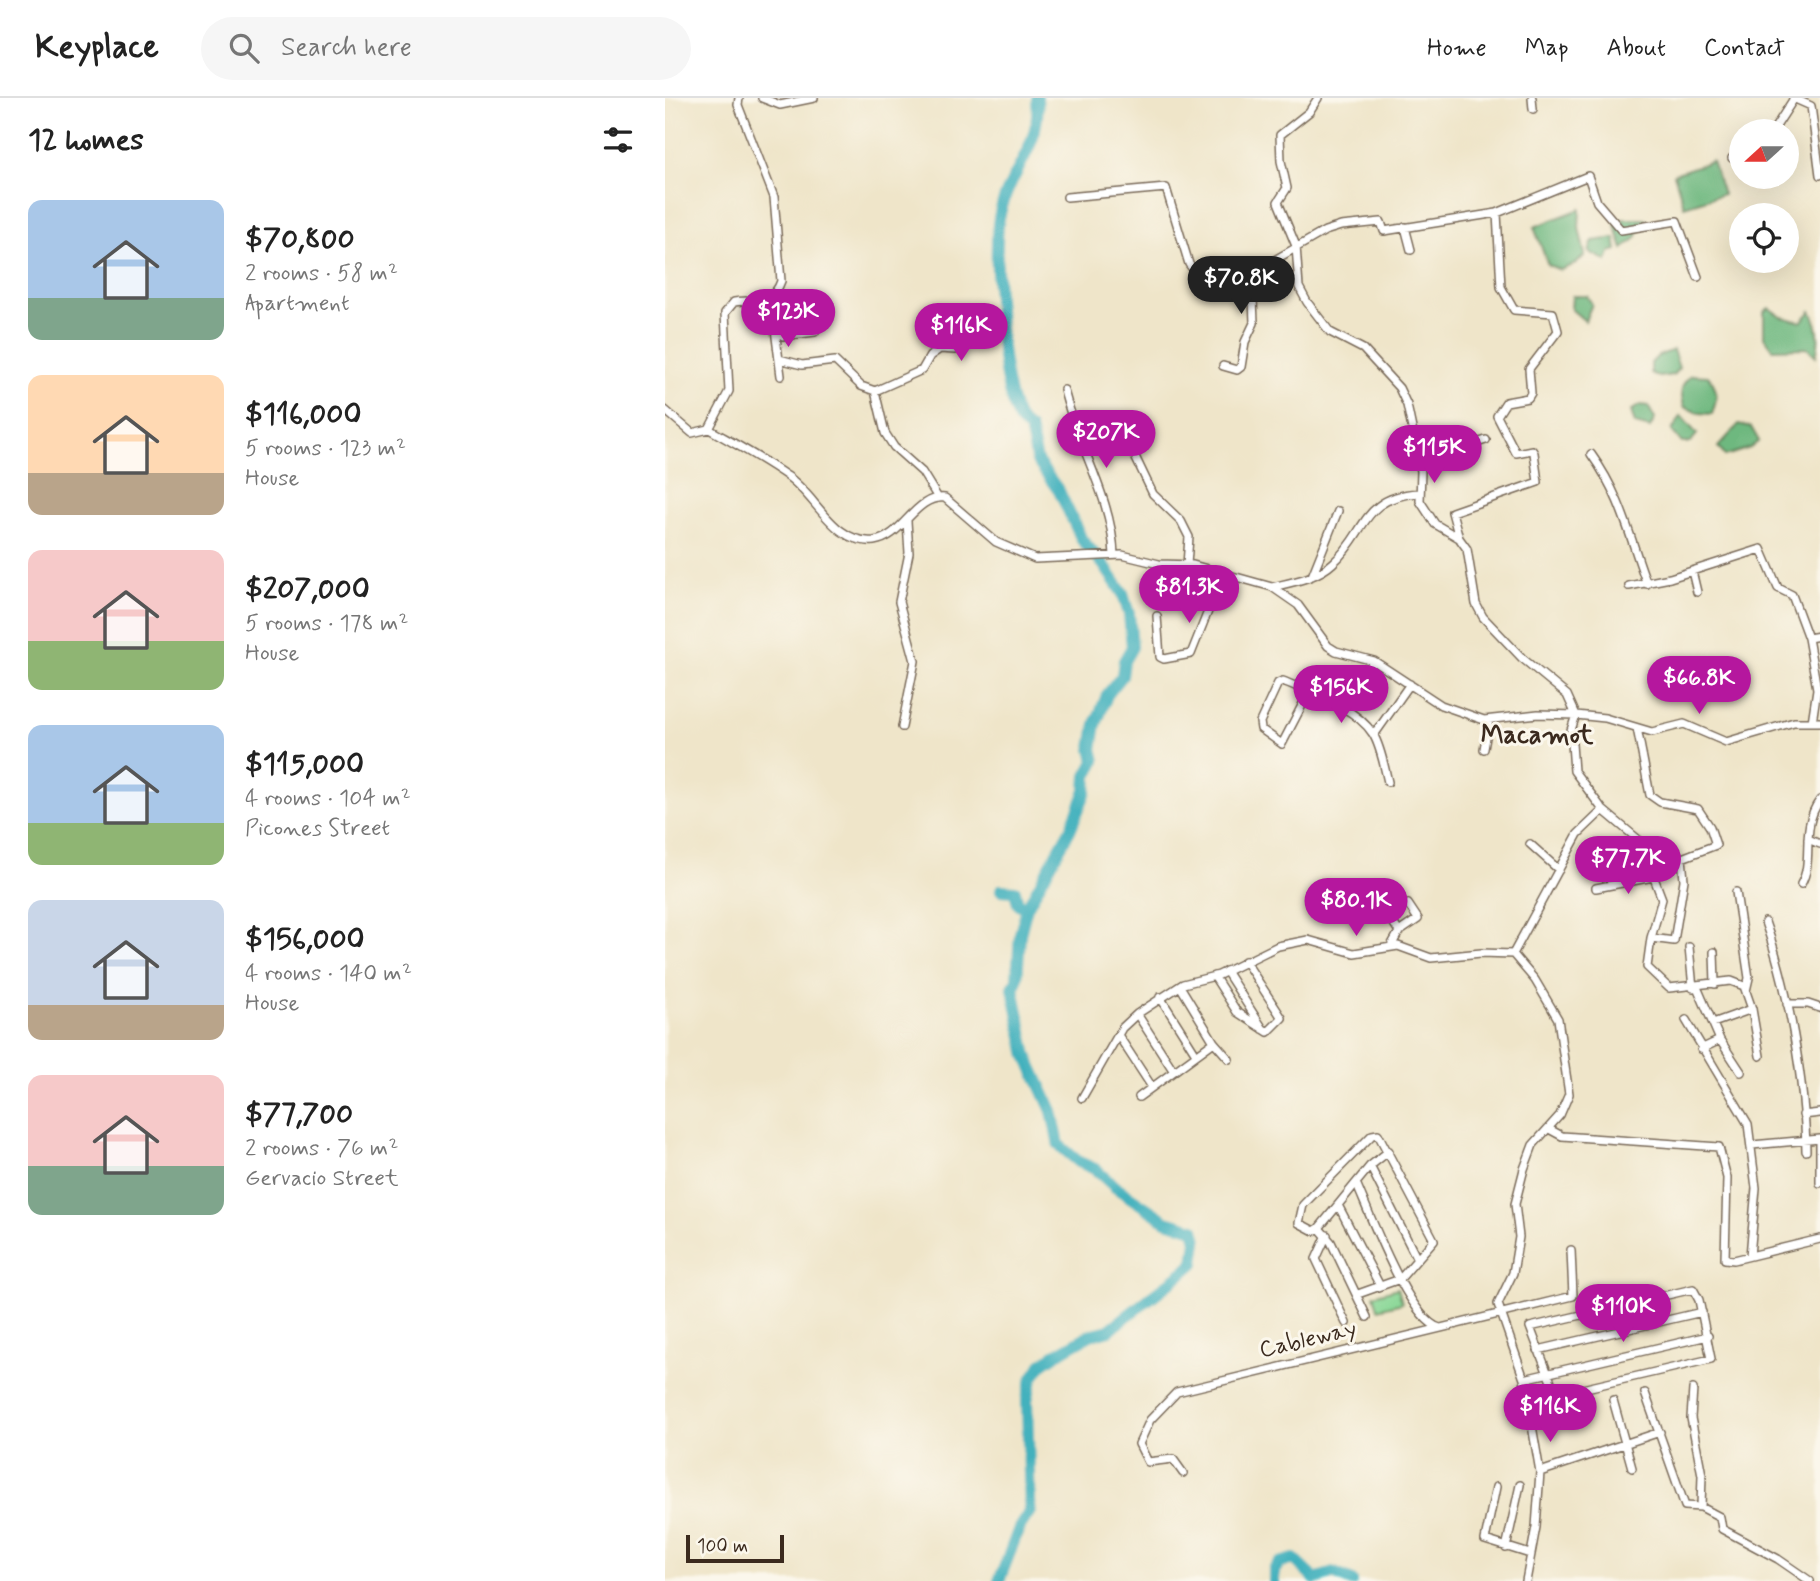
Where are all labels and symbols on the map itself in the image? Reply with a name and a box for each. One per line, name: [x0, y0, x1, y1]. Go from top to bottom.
north arrow: [1729, 119, 1799, 189]
pin: $70.8K: [1184, 256, 1298, 316]
pin: $123K: [739, 289, 837, 349]
pin: $116K: [912, 303, 1010, 363]
pin: $207K: [1057, 410, 1155, 470]
pin: $115K: [1385, 426, 1483, 485]
pin: $81.3K: [1132, 566, 1246, 625]
pin: $66.8K: [1642, 656, 1756, 716]
pin: $156K: [1292, 666, 1390, 725]
district label: Macamot: [1481, 719, 1594, 753]
pin: $77.7K: [1571, 836, 1685, 896]
pin: $80.1K: [1299, 878, 1413, 938]
pin: $110K: [1574, 1284, 1672, 1344]
street label: Cableway: [1256, 1314, 1360, 1366]
pin: $116K: [1501, 1384, 1599, 1444]
scale bar: [686, 1532, 784, 1564]

